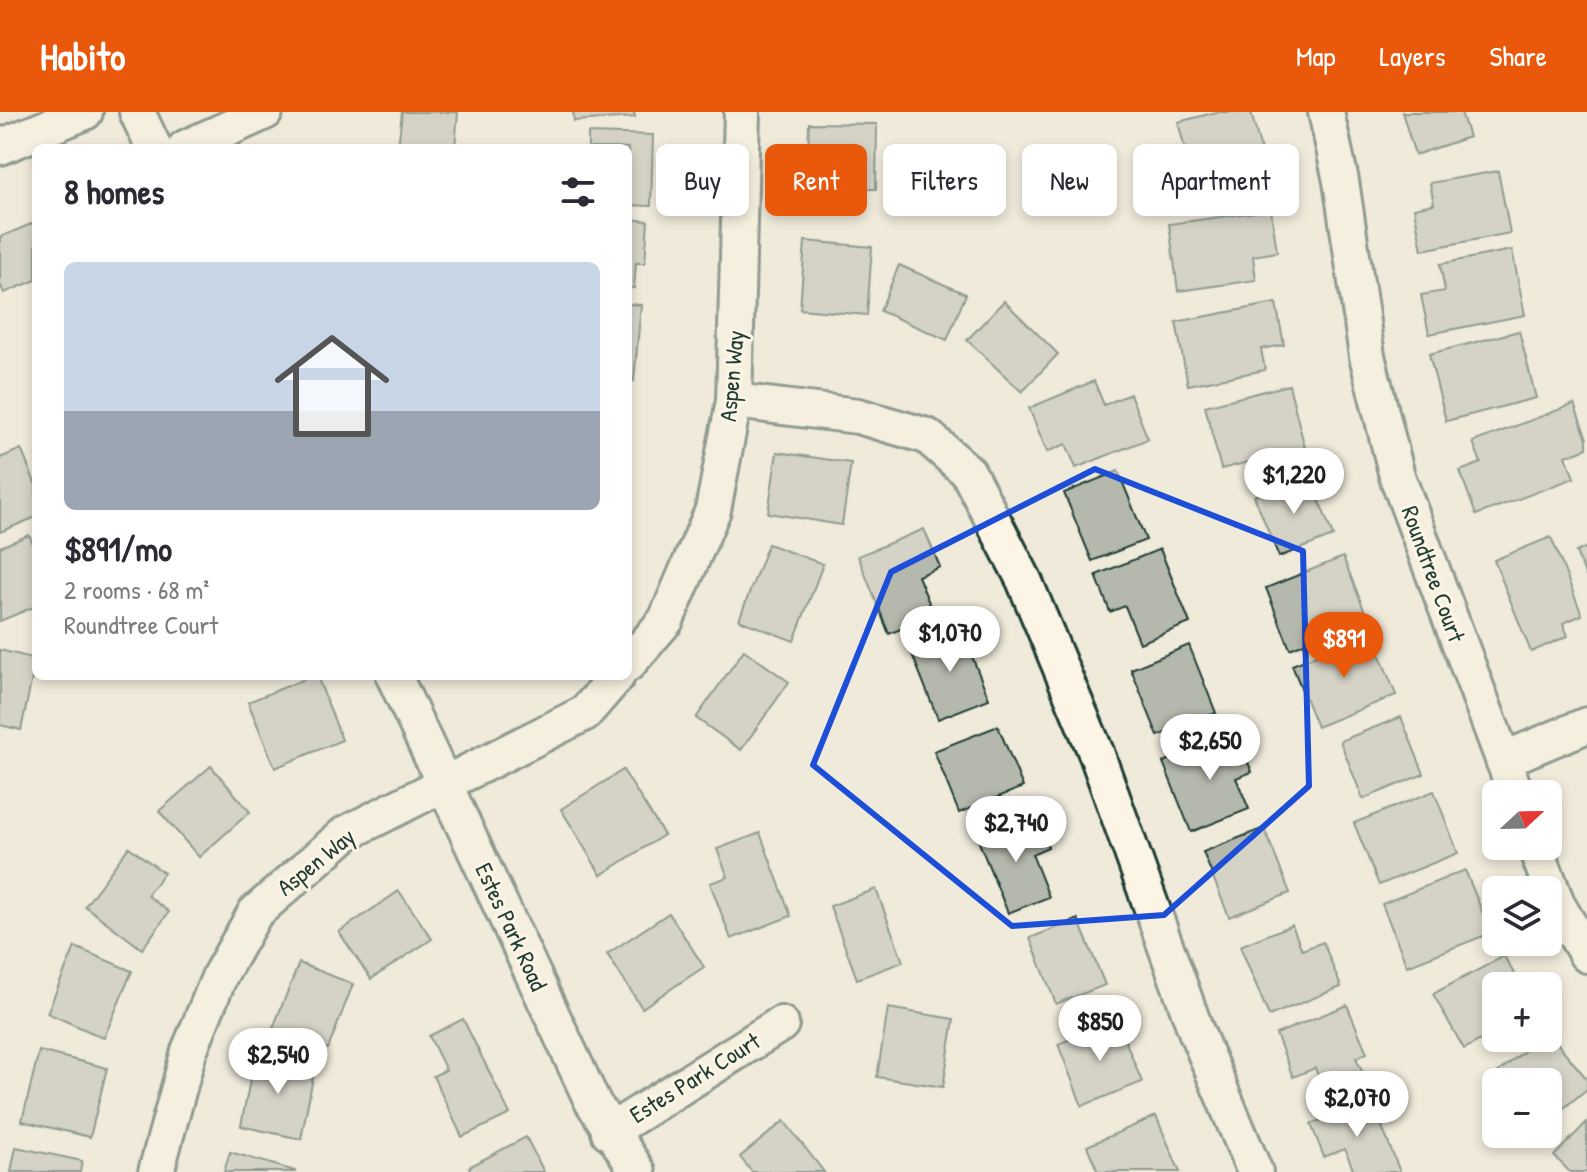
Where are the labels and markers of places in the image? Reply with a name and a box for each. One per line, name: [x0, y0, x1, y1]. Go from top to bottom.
pin: $1,220: [1229, 448, 1359, 516]
pin: $1,070: [885, 606, 1015, 674]
pin: $891: [1297, 612, 1391, 680]
pin: $2,650: [1145, 714, 1275, 782]
pin: $2,740: [951, 796, 1081, 864]
pin: $850: [1053, 995, 1147, 1063]
pin: $2,540: [213, 1028, 343, 1096]
pin: $2,070: [1292, 1071, 1422, 1139]

